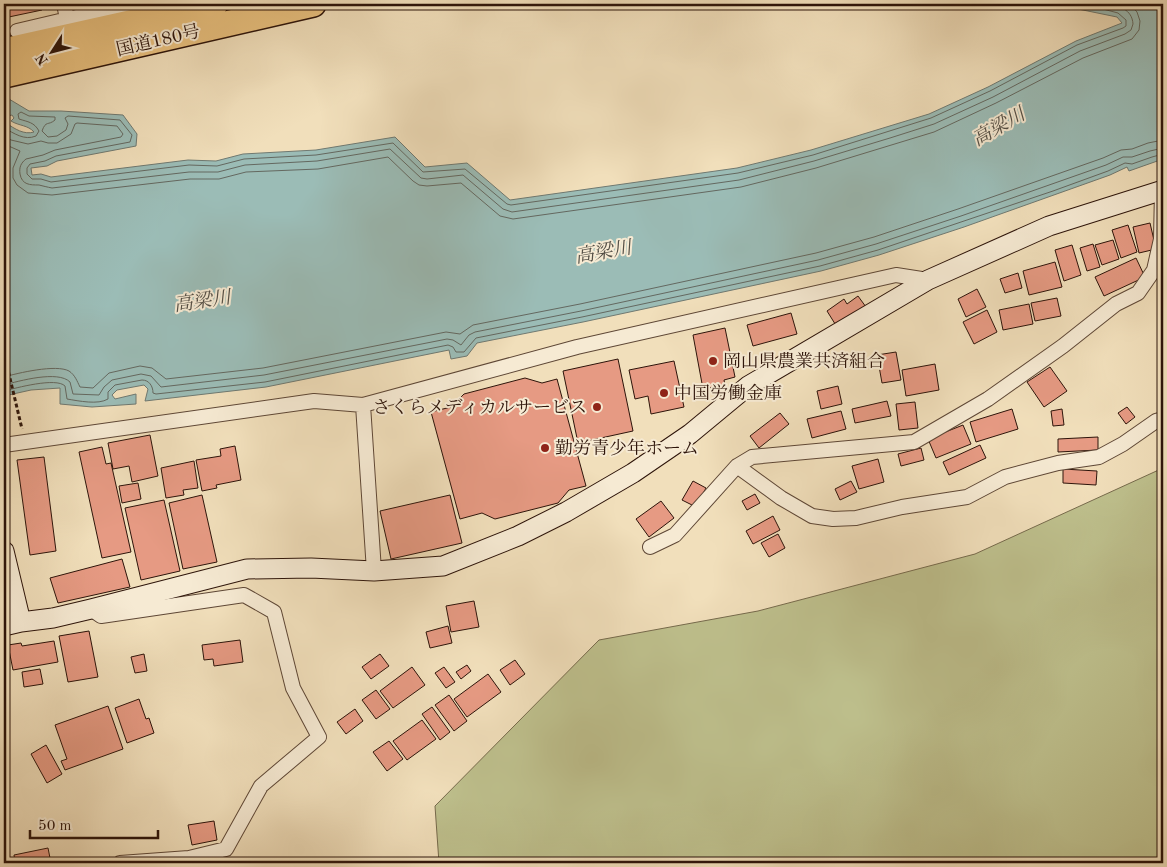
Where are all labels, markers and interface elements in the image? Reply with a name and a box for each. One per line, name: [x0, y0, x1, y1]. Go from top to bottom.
street label: 国道180号: [114, 21, 202, 59]
north arrow: [28, 28, 78, 78]
text: N: [33, 50, 51, 67]
water label: 高梁川: [969, 103, 1030, 151]
water label: 高梁川: [573, 237, 635, 268]
water label: 高梁川: [173, 287, 234, 316]
place label: 岡山県農業共済組合: [723, 351, 885, 371]
marker: 岡山県農業共済組合: [707, 355, 719, 367]
place label: 中国労働金庫: [674, 383, 782, 403]
marker: 中国労働金庫: [658, 387, 670, 399]
place label: さくらメディカルサービス: [372, 398, 587, 417]
marker: さくらメディカルサービス: [591, 401, 603, 413]
place label: 勤労青少年ホーム: [555, 438, 699, 458]
marker: 勤労青少年ホーム: [539, 442, 551, 454]
scale bar: [30, 807, 158, 839]
text: 50 m: [38, 819, 72, 834]

